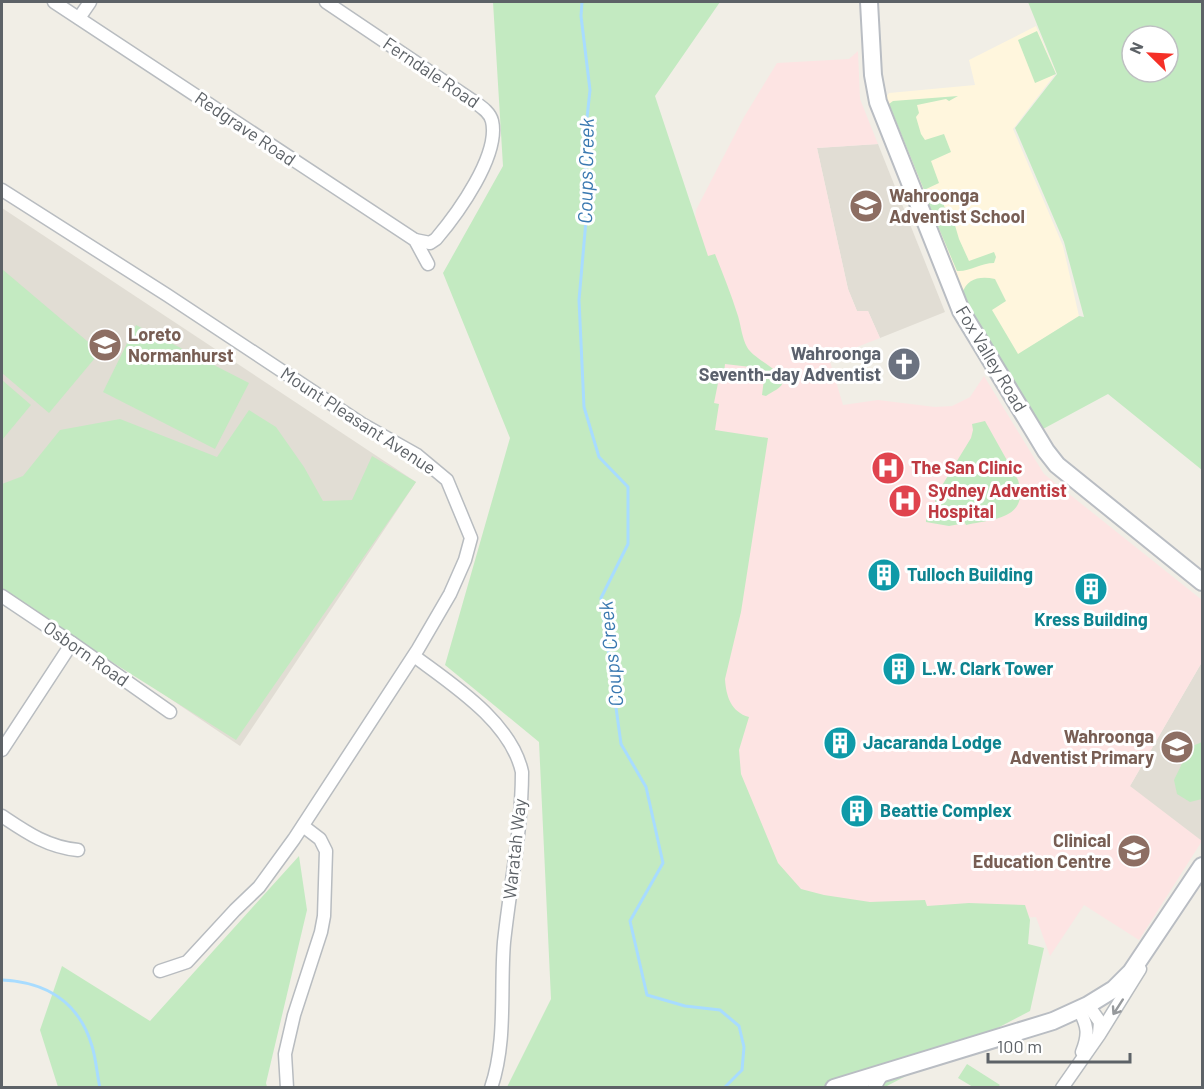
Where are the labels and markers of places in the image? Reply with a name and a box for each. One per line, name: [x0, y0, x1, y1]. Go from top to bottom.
place label: Wahroonga Adventist School: [889, 184, 1025, 227]
school or university icon: Wahroonga Adventist School: [848, 188, 884, 224]
place label: Loreto Normanhurst: [128, 323, 234, 366]
school or university icon: Loreto Normanhurst: [87, 327, 123, 363]
place label: Wahroonga Seventh-day Adventist: [699, 342, 881, 385]
church icon: Wahroonga Seventh-day Adventist: [886, 346, 922, 382]
hospital icon: The San Clinic: [870, 450, 906, 486]
place label: The San Clinic: [911, 456, 1023, 478]
place label: Sydney Adventist Hospital: [928, 479, 1067, 522]
hospital icon: Sydney Adventist Hospital: [887, 483, 923, 519]
building icon: Tulloch Building: [866, 557, 902, 593]
place label: Tulloch Building: [907, 563, 1033, 585]
building icon: Kress Building: [1073, 571, 1109, 607]
place label: Kress Building: [1034, 608, 1148, 630]
building icon: L.W. Clark Tower: [881, 651, 917, 687]
place label: L.W. Clark Tower: [922, 657, 1053, 679]
building icon: Jacaranda Lodge: [822, 725, 858, 761]
place label: Wahroonga Adventist Primary: [1010, 725, 1154, 768]
school or university icon: Wahroonga Adventist Primary: [1159, 729, 1195, 765]
place label: Jacaranda Lodge: [863, 731, 1002, 753]
building icon: Beattie Complex: [839, 793, 875, 829]
place label: Beattie Complex: [880, 799, 1012, 821]
place label: Clinical Education Centre: [973, 829, 1111, 872]
school or university icon: Clinical Education Centre: [1116, 833, 1152, 869]

